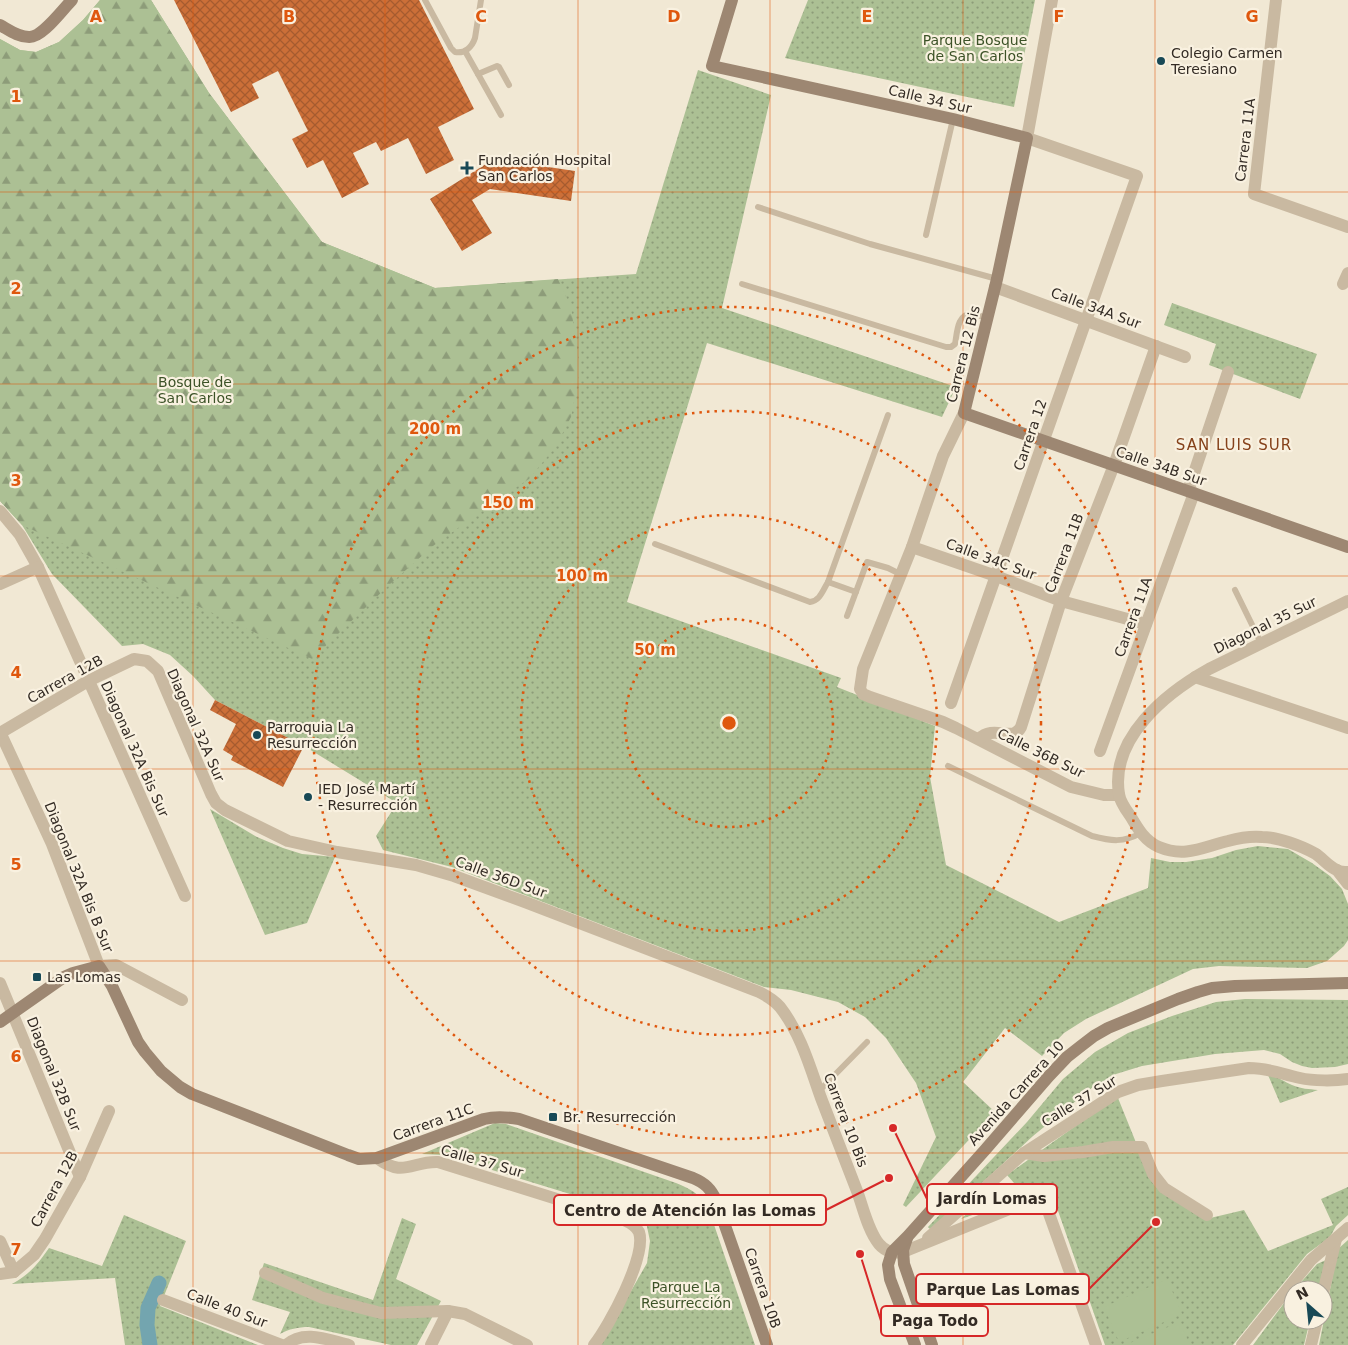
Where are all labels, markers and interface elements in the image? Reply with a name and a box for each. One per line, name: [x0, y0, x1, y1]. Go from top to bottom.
text: A: [90, 7, 103, 26]
text: B: [283, 7, 295, 26]
text: C: [475, 7, 487, 26]
text: D: [667, 7, 681, 26]
text: E: [862, 7, 872, 26]
text: F: [1054, 7, 1064, 26]
text: G: [1245, 7, 1259, 26]
park label: Parque Bosque de San Carlos: [923, 32, 1027, 64]
place label: Colegio Carmen Teresiano: [1170, 45, 1283, 77]
marker: Colegio Carmen Teresiano: [1155, 55, 1167, 67]
street label: Calle 34 Sur: [887, 82, 973, 116]
text: 1: [10, 87, 22, 106]
street label: Carrera 11A: [1232, 97, 1258, 183]
place label: Fundación Hospital San Carlos: [478, 152, 611, 184]
marker: Fundación Hospital San Carlos: [460, 161, 474, 175]
text: 2: [10, 279, 22, 298]
street label: Calle 34A Sur: [1049, 284, 1143, 332]
street label: Carrera 12 Bis: [943, 304, 983, 404]
park label: Bosque de San Carlos: [158, 374, 232, 406]
street label: Carrera 12: [1010, 397, 1050, 473]
text: 200 m: [409, 420, 461, 438]
district label: SAN LUIS SUR: [1176, 436, 1292, 454]
street label: Calle 34B Sur: [1114, 443, 1209, 489]
text: 3: [10, 471, 22, 490]
text: 150 m: [482, 494, 534, 512]
street label: Carrera 11B: [1041, 511, 1087, 595]
street label: Calle 34C Sur: [944, 535, 1038, 583]
text: 100 m: [556, 567, 608, 585]
street label: Carrera 11A: [1111, 574, 1155, 659]
street label: Diagonal 35 Sur: [1211, 593, 1319, 657]
text: 50 m: [634, 641, 676, 659]
street label: Carrera 12B: [24, 652, 106, 706]
text: 4: [10, 663, 22, 682]
street label: Diagonal 32A Sur: [164, 666, 228, 784]
street label: Diagonal 32A Bis Sur: [98, 679, 172, 820]
centre of rings: [720, 714, 738, 732]
place label: Parroquia La Resurrección: [267, 719, 357, 751]
street label: Calle 36B Sur: [995, 725, 1087, 781]
marker: Parroquia La Resurrección: [251, 729, 263, 741]
place label: IED José Martí - Resurrección: [318, 781, 418, 813]
marker: IED José Martí - Resurrección: [302, 791, 314, 803]
street label: Diagonal 32A Bis B Sur: [41, 799, 117, 955]
street label: Calle 36D Sur: [453, 853, 549, 901]
text: 5: [10, 855, 22, 874]
place label: Las Lomas: [47, 969, 121, 985]
marker: Las Lomas: [31, 971, 43, 983]
street label: Diagonal 32B Sur: [24, 1014, 84, 1134]
street label: Avenida Carrera 10: [965, 1038, 1067, 1148]
text: 6: [10, 1047, 22, 1066]
street label: Carrera 10 Bis: [821, 1071, 871, 1169]
street label: Calle 37 Sur: [1038, 1072, 1120, 1130]
street label: Carrera 11C: [391, 1100, 476, 1144]
place label: Br. Resurrección: [563, 1109, 676, 1125]
marker: Br. Resurrección: [547, 1111, 559, 1123]
street label: Calle 37 Sur: [439, 1142, 525, 1180]
street label: Carrera 12B: [27, 1148, 81, 1230]
callout: Jardín Lomas: [927, 1184, 1057, 1214]
text: Jardín Lomas: [936, 1190, 1047, 1208]
callout: Centro de Atención las Lomas: [554, 1195, 826, 1225]
text: Centro de Atención las Lomas: [564, 1202, 816, 1220]
text: 7: [10, 1240, 22, 1259]
street label: Carrera 10B: [742, 1246, 784, 1330]
callout: Parque Las Lomas: [916, 1274, 1089, 1304]
park label: Parque La Resurrección: [641, 1279, 731, 1311]
north arrow: [1283, 1280, 1333, 1330]
text: Parque Las Lomas: [926, 1281, 1080, 1299]
text: N: [1293, 1284, 1311, 1303]
street label: Calle 40 Sur: [184, 1285, 270, 1331]
callout: Paga Todo: [881, 1306, 988, 1336]
text: Paga Todo: [892, 1312, 978, 1330]

